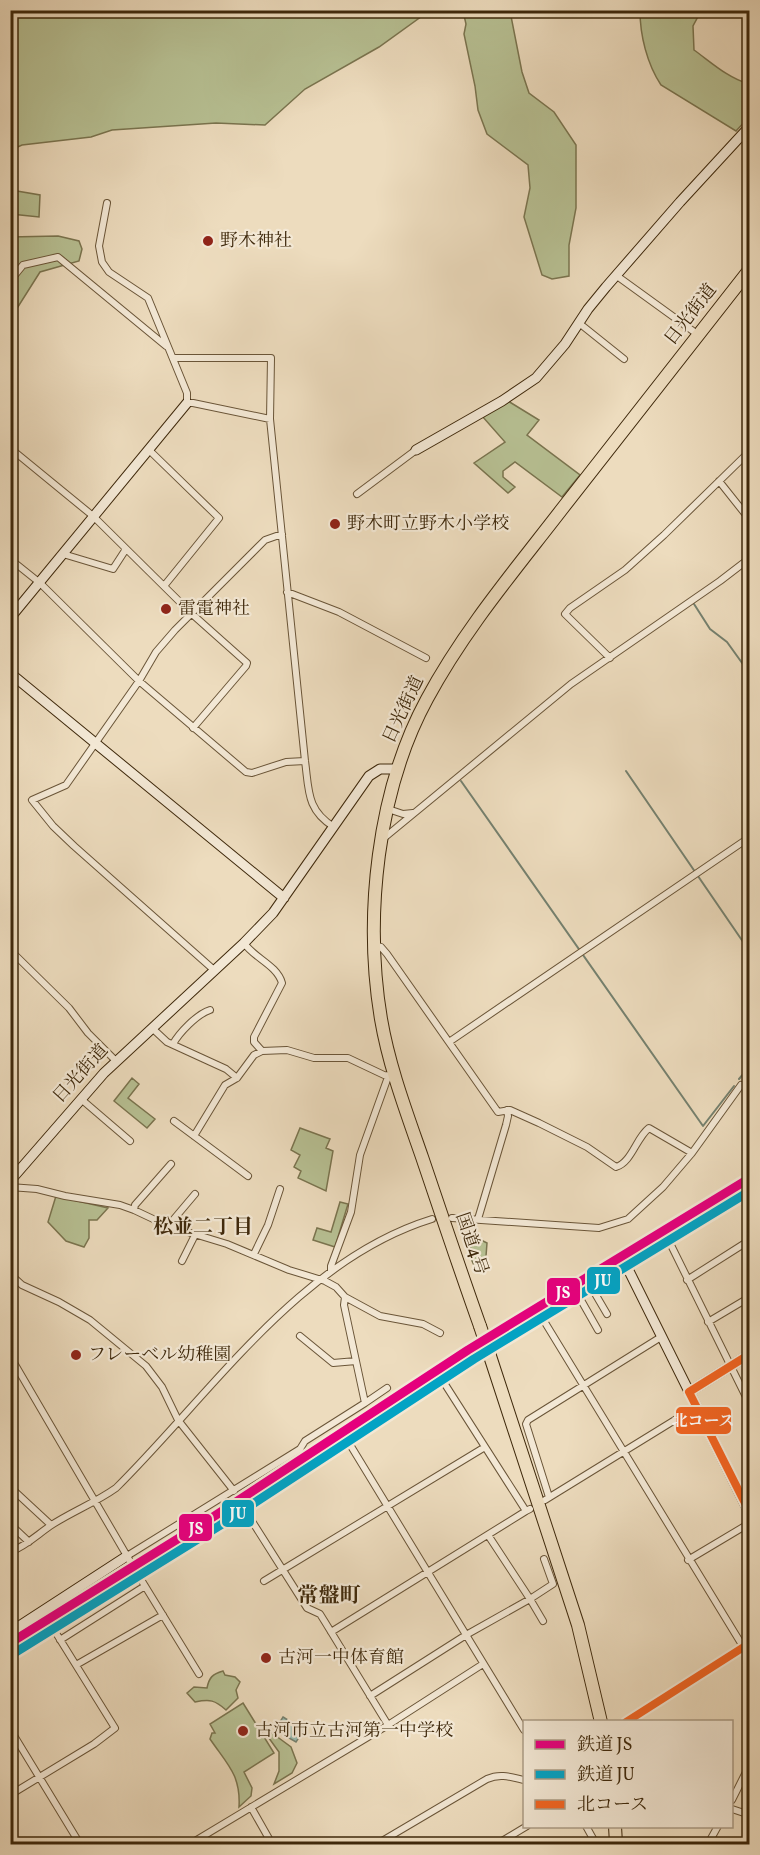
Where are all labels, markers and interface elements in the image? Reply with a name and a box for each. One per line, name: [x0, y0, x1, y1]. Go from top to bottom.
place label: 野木神社: [220, 229, 292, 254]
marker: 野木神社: [201, 234, 215, 248]
street label: 日光街道: [659, 279, 723, 351]
place label: 野木町立野木小学校: [347, 512, 509, 537]
marker: 野木町立野木小学校: [328, 517, 342, 531]
place label: 雷電神社: [178, 597, 250, 622]
marker: 雷電神社: [159, 602, 173, 616]
street label: 日光街道: [377, 672, 431, 748]
street label: 日光街道: [48, 1039, 114, 1109]
street label: 国道4号: [449, 1209, 493, 1279]
district label: 松並二丁目: [153, 1214, 253, 1242]
line badge: JU: [586, 1266, 621, 1295]
text: JU: [594, 1271, 611, 1293]
line badge: JS: [546, 1277, 581, 1306]
text: JS: [555, 1283, 570, 1305]
place label: フレーベル幼稚園: [88, 1343, 231, 1368]
marker: フレーベル幼稚園: [69, 1348, 83, 1362]
line badge: 北コース: [675, 1406, 732, 1435]
text: 北コース: [671, 1411, 735, 1433]
line badge: JU: [221, 1499, 255, 1528]
text: JU: [229, 1504, 246, 1526]
line badge: JS: [178, 1513, 213, 1542]
text: JS: [188, 1519, 203, 1541]
district label: 常盤町: [298, 1582, 361, 1611]
place label: 古河一中体育館: [278, 1646, 404, 1671]
marker: 古河一中体育館: [259, 1651, 273, 1665]
place label: 古河市立古河第一中学校: [255, 1719, 453, 1744]
legend: [523, 1720, 733, 1828]
marker: 古河市立古河第一中学校: [236, 1724, 250, 1738]
text: 鉄道 JS: [577, 1733, 632, 1758]
text: 鉄道 JU: [577, 1763, 635, 1788]
text: 北コース: [577, 1793, 648, 1818]

